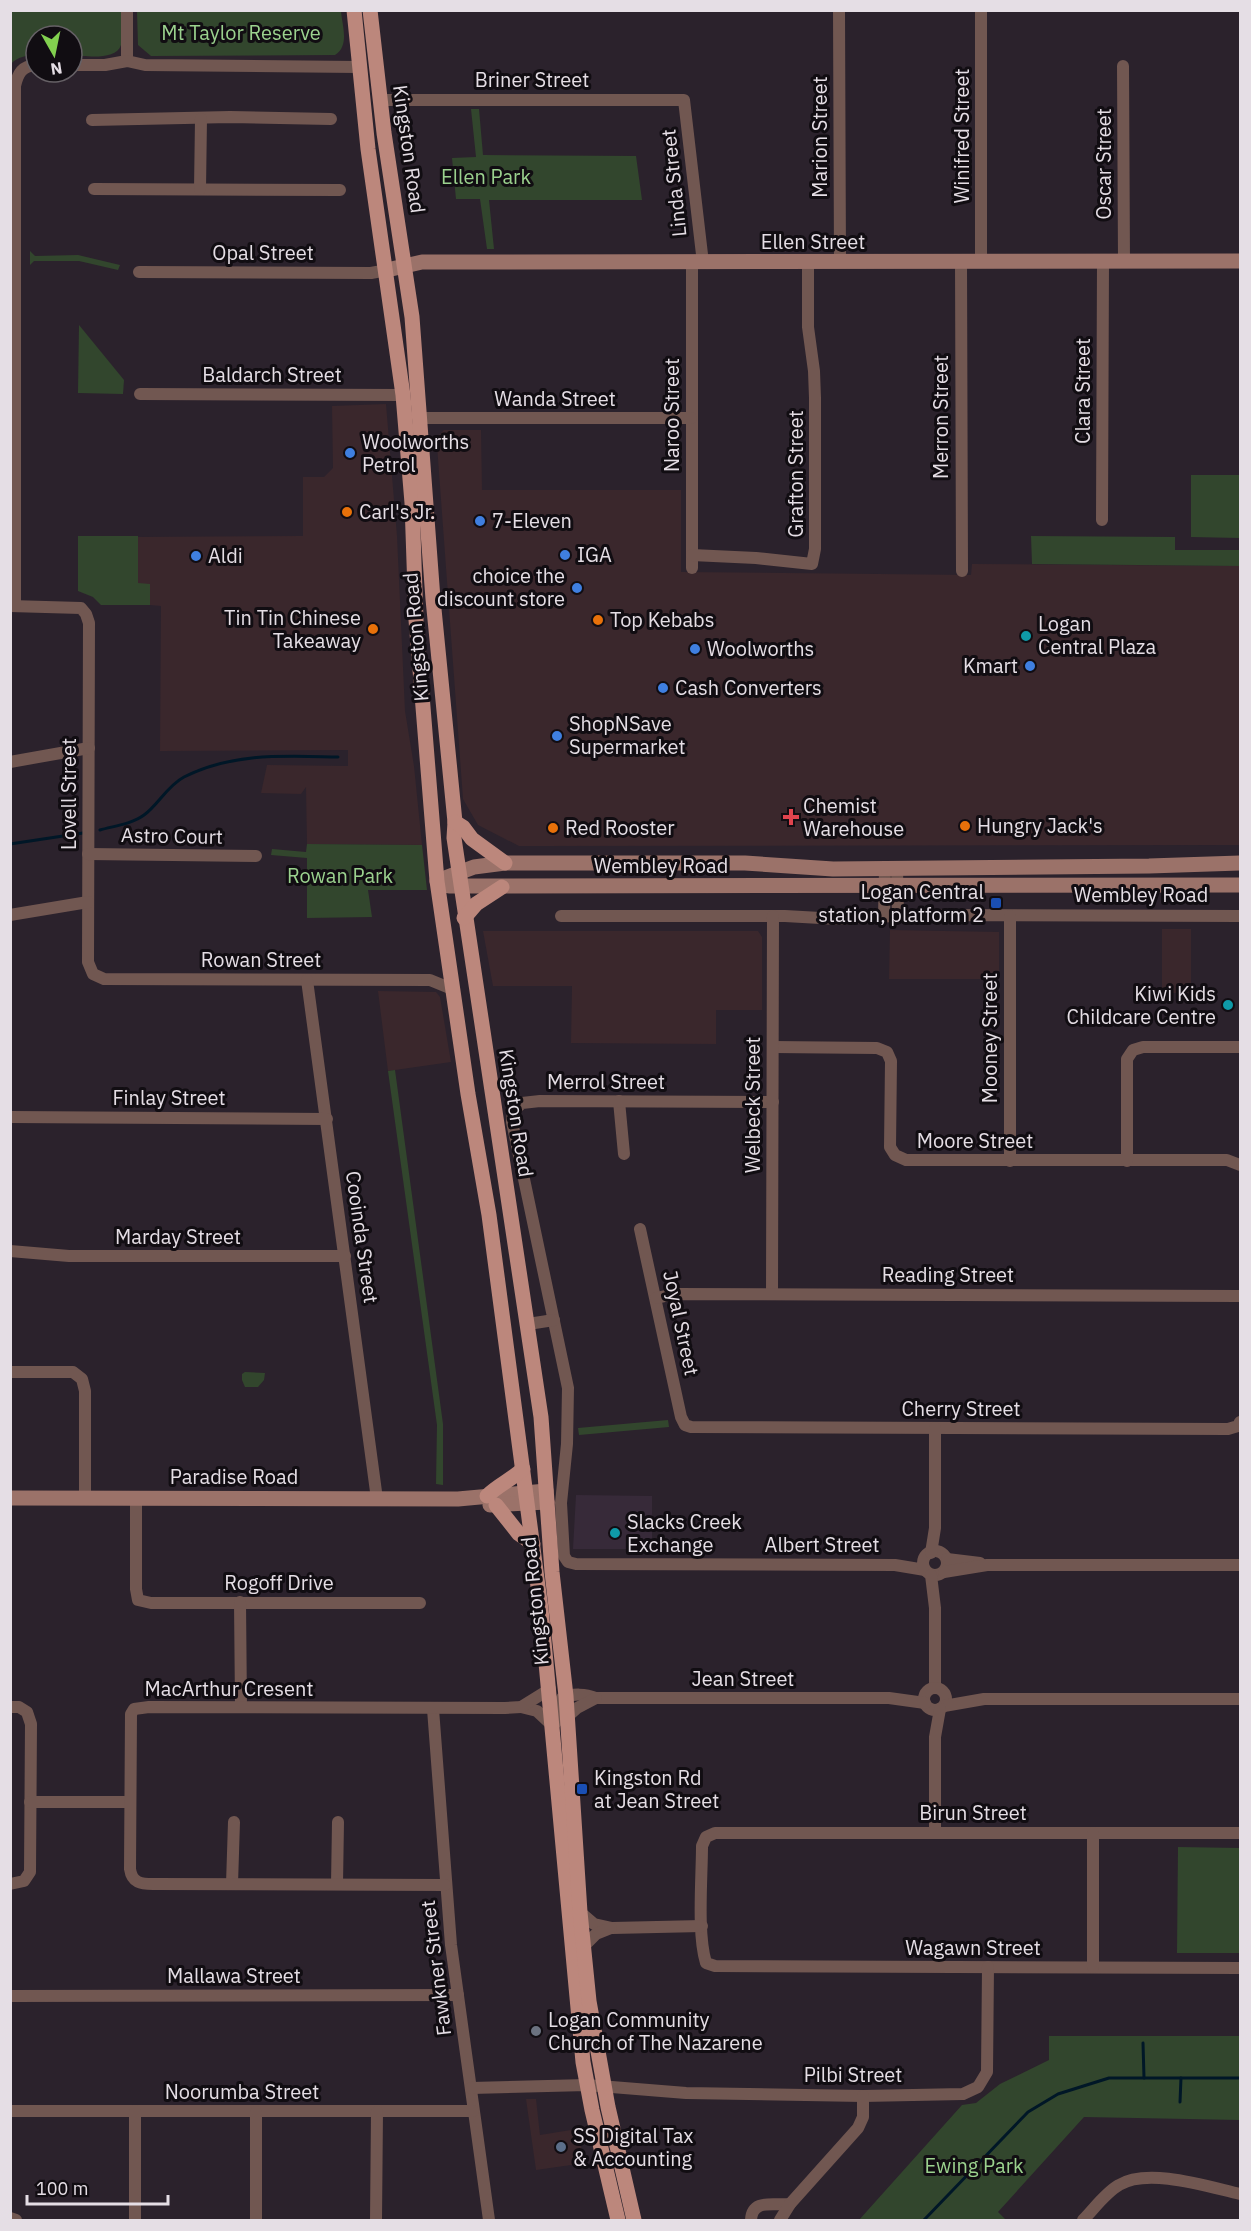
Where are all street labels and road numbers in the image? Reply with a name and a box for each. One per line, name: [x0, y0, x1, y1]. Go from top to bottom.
street label: Briner Street: [475, 66, 589, 93]
street label: Winifred Street: [948, 68, 975, 204]
street label: Marion Street: [806, 76, 833, 198]
street label: Kingston Road: [387, 83, 432, 215]
street label: Oscar Street: [1090, 108, 1117, 220]
street label: Linda Street: [654, 128, 693, 238]
street label: Ellen Street: [761, 228, 865, 255]
street label: Opal Street: [212, 239, 314, 266]
street label: Clara Street: [1069, 338, 1096, 444]
street label: Merron Street: [927, 355, 954, 479]
street label: Naroo Street: [658, 358, 685, 472]
street label: Baldarch Street: [202, 361, 342, 388]
street label: Wanda Street: [494, 385, 616, 412]
street label: Grafton Street: [782, 410, 809, 538]
street label: Kingston Road: [396, 571, 435, 703]
street label: Lovell Street: [55, 738, 82, 850]
street label: Astro Court: [121, 821, 223, 850]
street label: Wembley Road: [594, 852, 728, 879]
street label: Wembley Road: [1074, 881, 1208, 908]
street label: Rowan Street: [201, 946, 321, 973]
street label: Mooney Street: [976, 973, 1003, 1103]
street label: Welbeck Street: [739, 1037, 766, 1173]
street label: Kingston Road: [493, 1047, 540, 1179]
street label: Merrol Street: [547, 1068, 665, 1095]
street label: Finlay Street: [112, 1084, 226, 1111]
street label: Moore Street: [917, 1127, 1033, 1154]
street label: Cooinda Street: [340, 1169, 385, 1305]
street label: Marday Street: [115, 1223, 241, 1250]
street label: Reading Street: [882, 1261, 1014, 1288]
street label: Joyal Street: [657, 1268, 706, 1378]
street label: Cherry Street: [901, 1395, 1021, 1422]
street label: Paradise Road: [170, 1463, 298, 1490]
street label: Albert Street: [765, 1531, 879, 1558]
street label: Kingston Road: [514, 1535, 555, 1667]
street label: Rogoff Drive: [224, 1569, 334, 1596]
street label: Jean Street: [692, 1665, 794, 1692]
street label: MacArthur Cresent: [145, 1675, 313, 1702]
street label: Birun Street: [919, 1799, 1027, 1826]
street label: Fawkner Street: [414, 1899, 457, 2037]
street label: Wagawn Street: [905, 1934, 1041, 1961]
street label: Mallawa Street: [167, 1962, 301, 1989]
street label: Pilbi Street: [804, 2061, 902, 2088]
street label: Noorumba Street: [165, 2078, 319, 2105]

